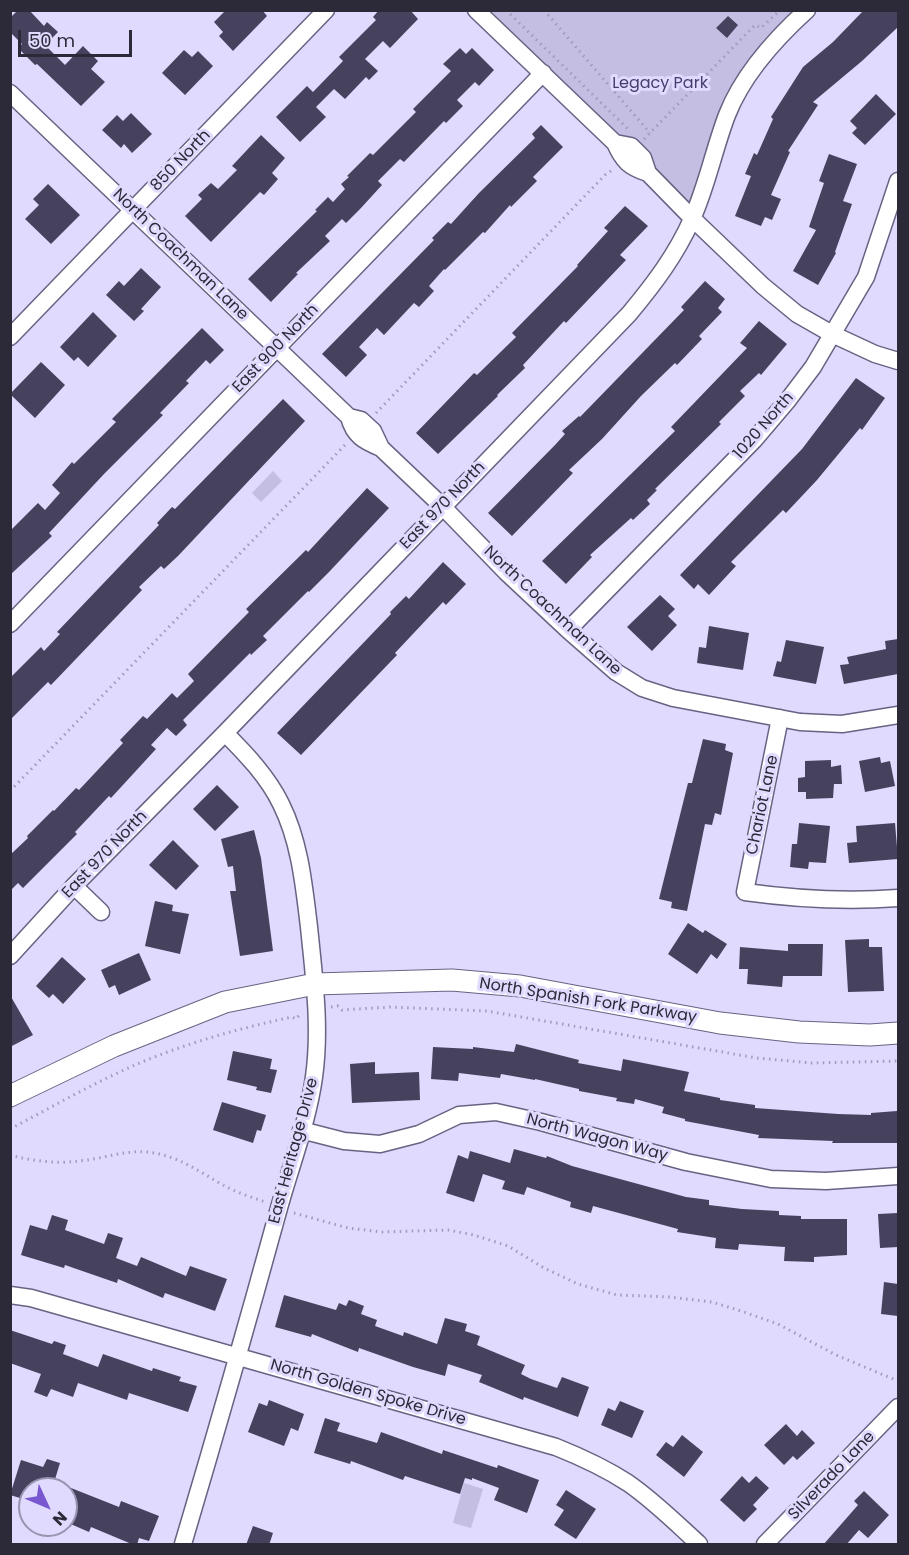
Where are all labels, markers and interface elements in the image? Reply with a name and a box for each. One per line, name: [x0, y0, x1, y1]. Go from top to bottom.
scale bar: [21, 18, 135, 56]
text: 50 m: [29, 28, 75, 53]
park label: Legacy Park: [612, 74, 708, 94]
street label: 850 North: [147, 126, 215, 196]
street label: North Coachman Lane: [108, 185, 252, 325]
street label: East 900 North: [229, 301, 323, 397]
street label: 1020 North: [730, 389, 798, 463]
street label: East 970 North: [396, 458, 490, 554]
street label: North Coachman Lane: [479, 542, 625, 680]
street label: Chariot Lane: [743, 753, 783, 857]
street label: East 970 North: [58, 807, 152, 903]
street label: North Spanish Fork Parkway: [478, 974, 698, 1028]
street label: East Heritage Drive: [265, 1076, 323, 1226]
street label: North Wagon Way: [524, 1110, 670, 1166]
street label: North Golden Spoke Drive: [268, 1356, 468, 1430]
street label: Silverado Lane: [785, 1428, 879, 1524]
north arrow: [18, 1477, 78, 1537]
text: N: [47, 1506, 72, 1531]

